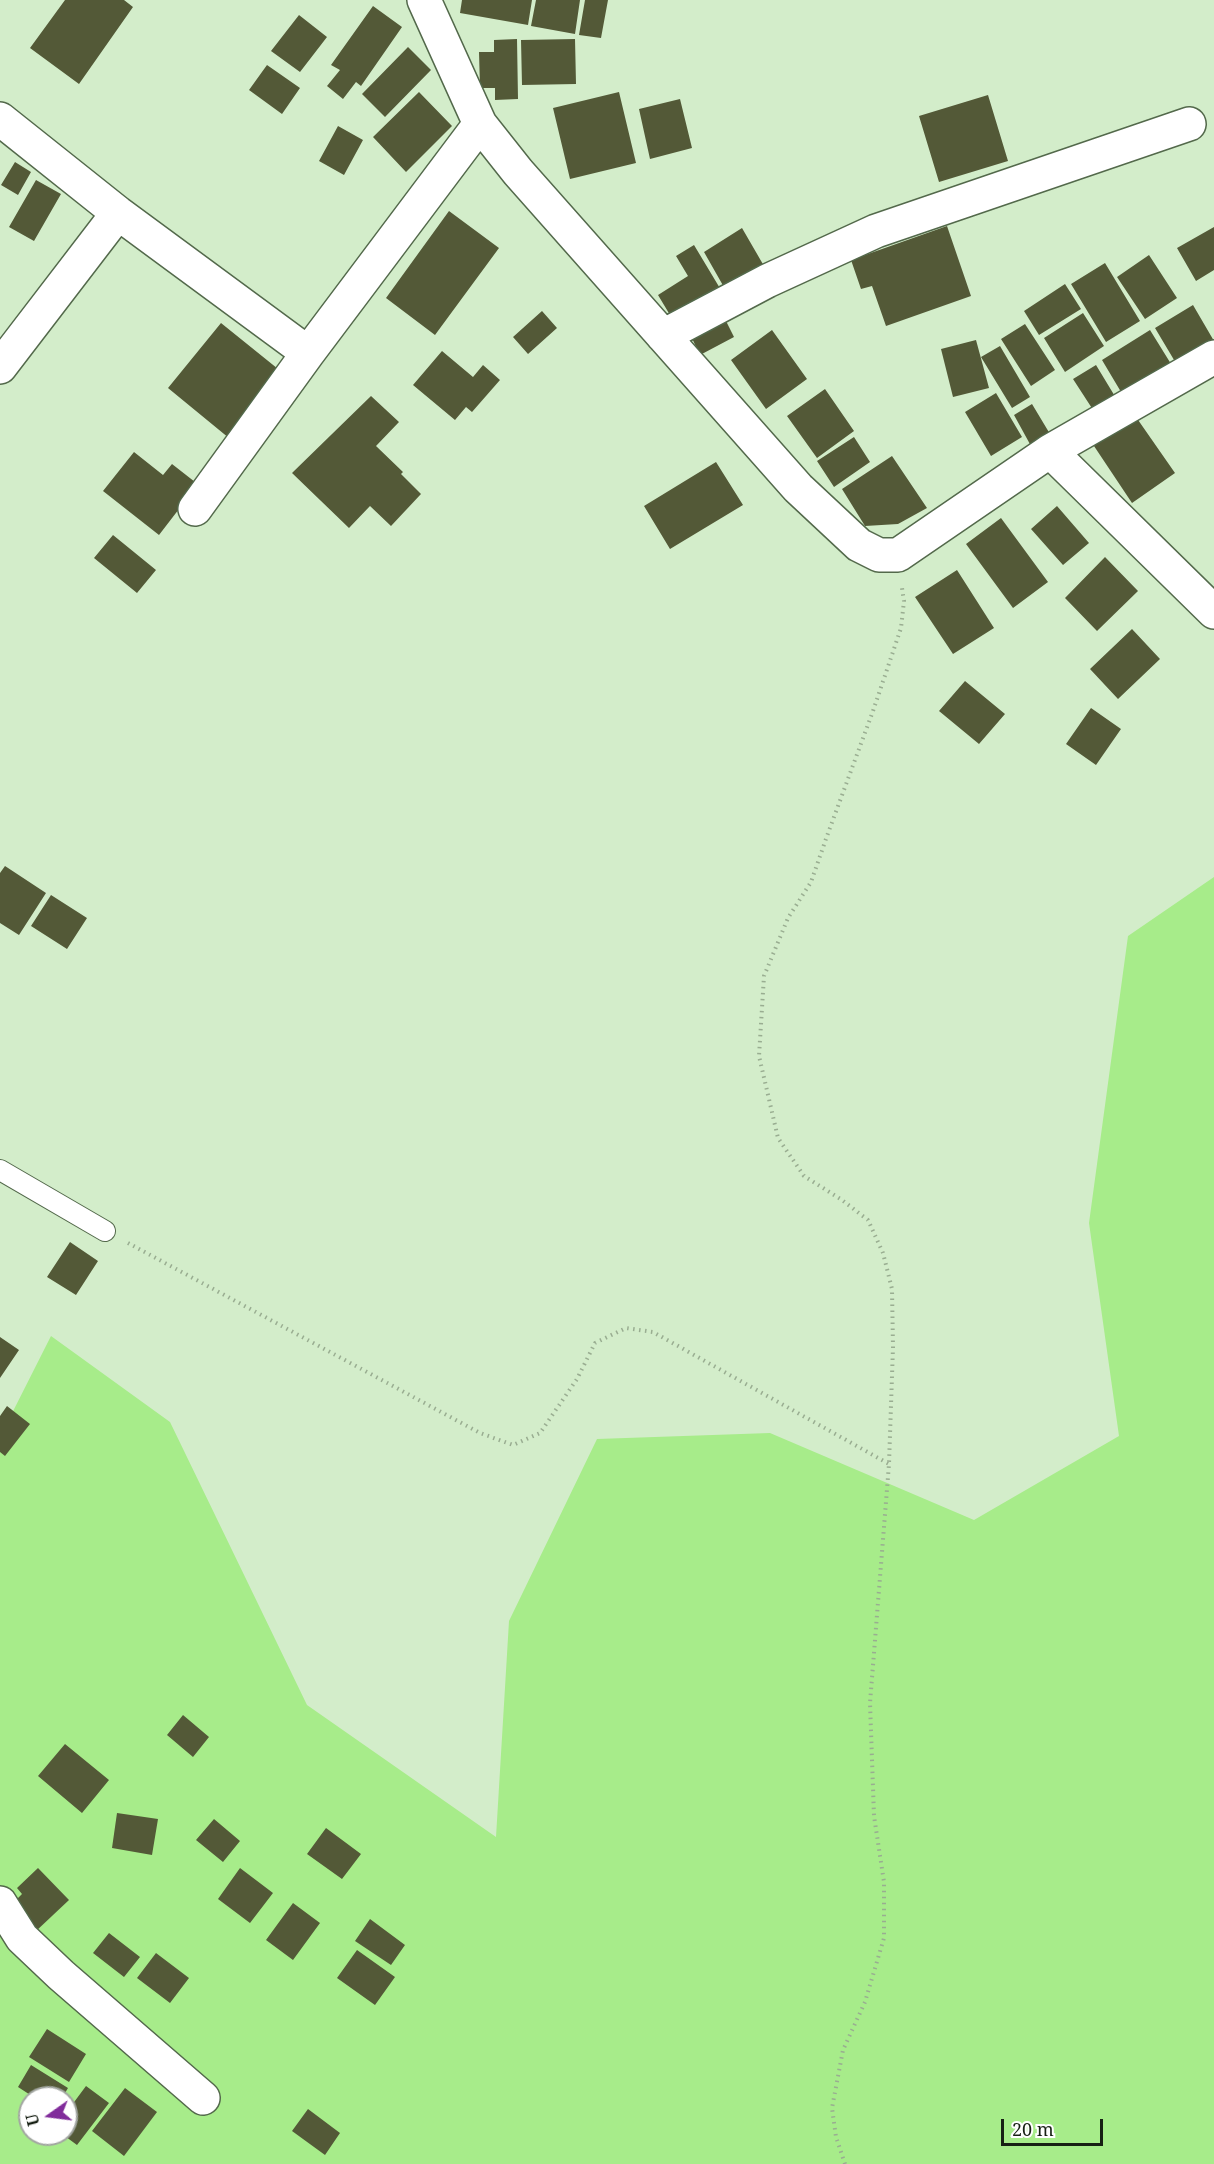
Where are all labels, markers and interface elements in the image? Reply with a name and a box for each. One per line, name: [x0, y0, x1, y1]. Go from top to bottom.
north arrow: [18, 2086, 78, 2146]
scale bar: [1004, 2107, 1106, 2145]
text: U: [20, 2111, 45, 2128]
text: 20 m: [1012, 2117, 1054, 2141]

